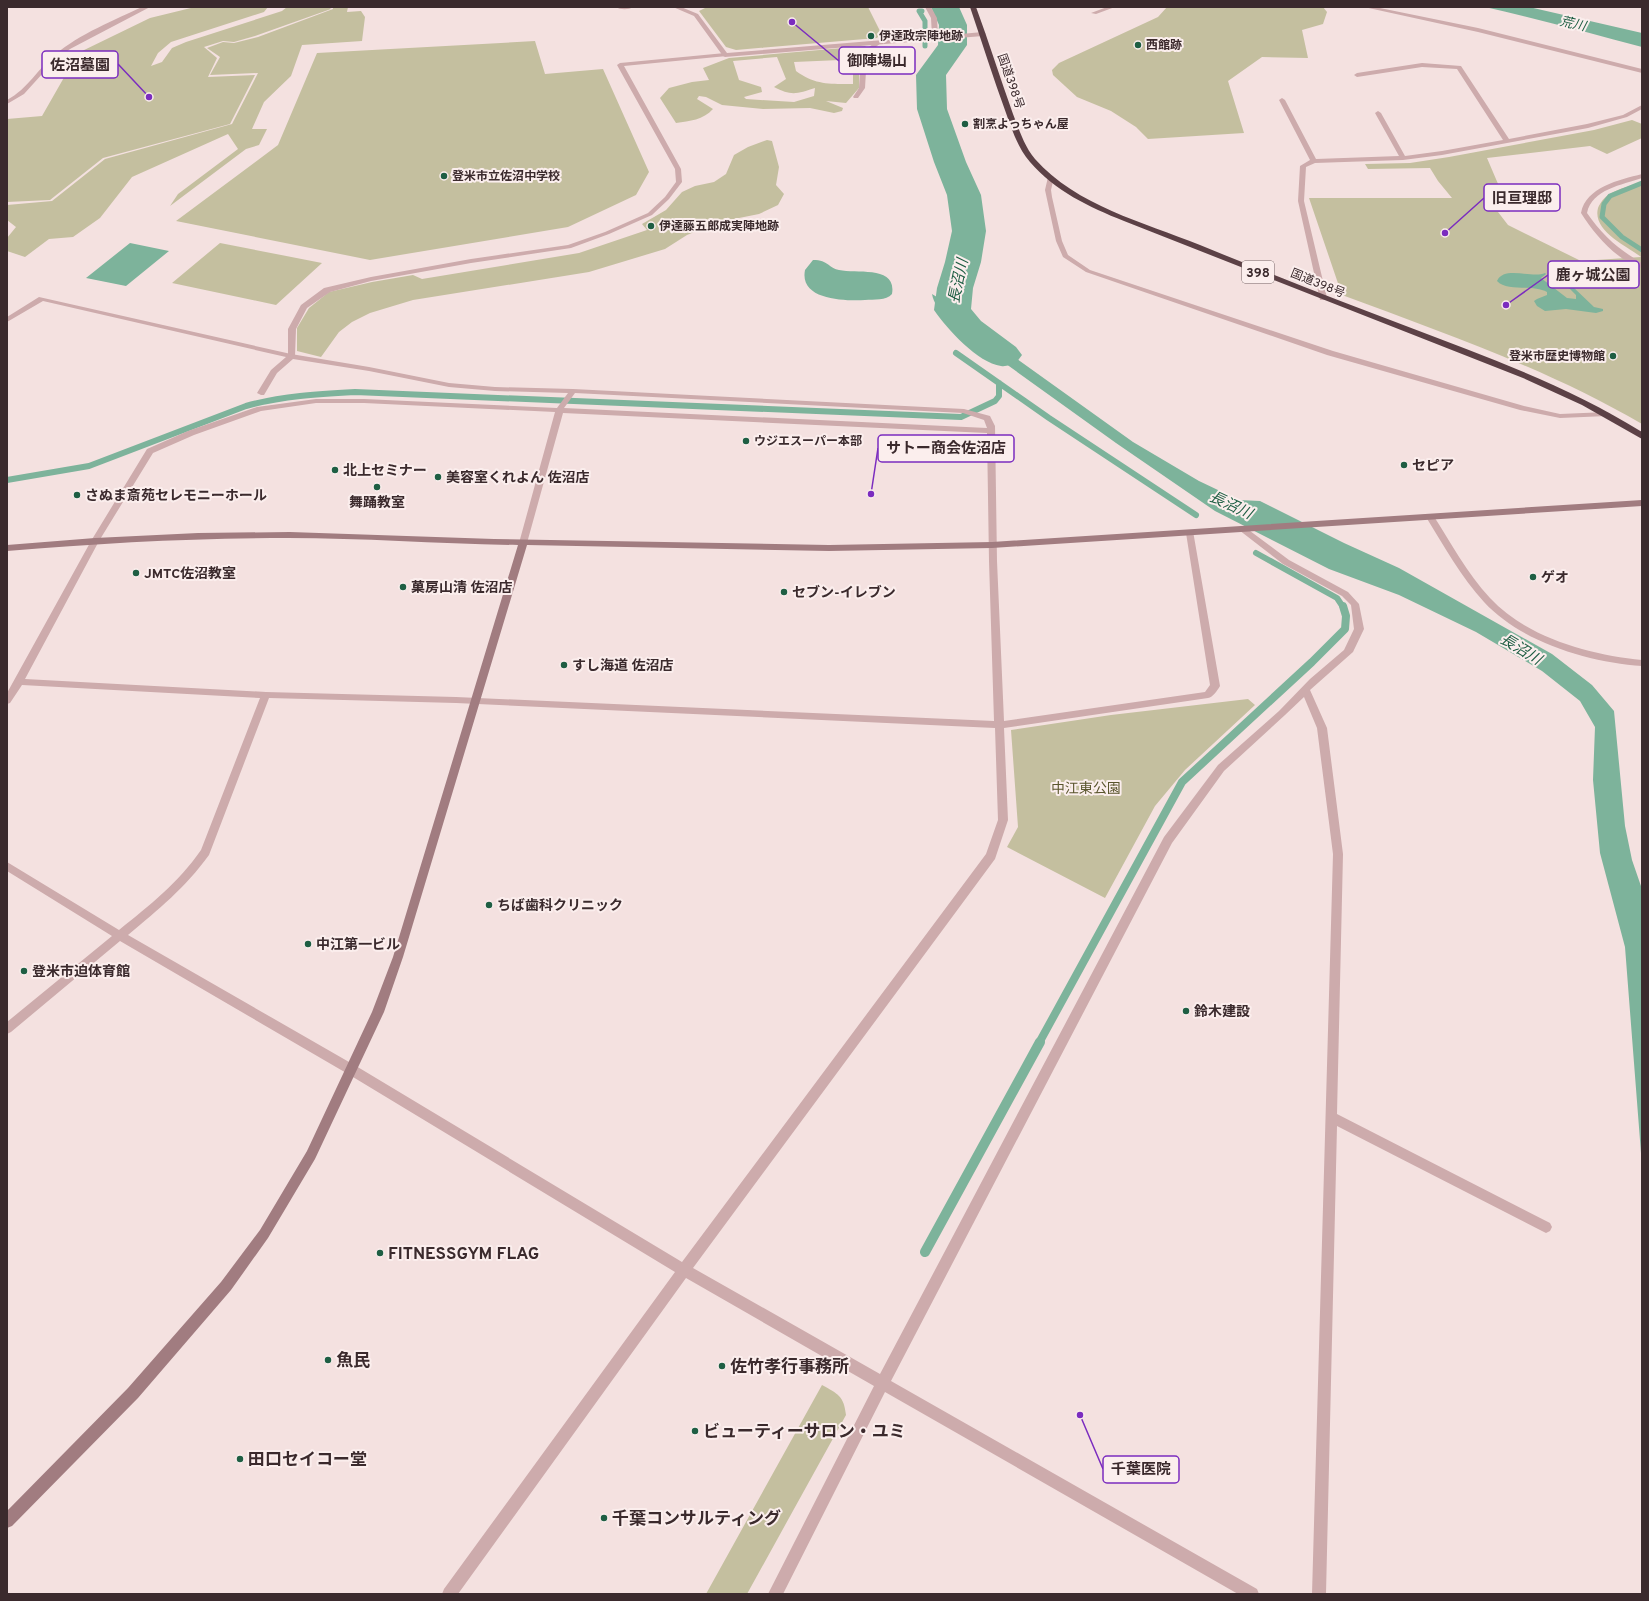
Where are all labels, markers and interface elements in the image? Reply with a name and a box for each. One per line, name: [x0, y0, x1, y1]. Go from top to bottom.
water label: 荒川: [1558, 14, 1589, 36]
place label: 伊達政宗陣地跡: [879, 29, 963, 45]
marker: 伊達政宗陣地跡: [866, 31, 876, 41]
place label: 西館跡: [1146, 38, 1182, 54]
marker: 西館跡: [1133, 40, 1143, 50]
callout: 御陣場山: [839, 47, 915, 74]
callout: 佐沼墓園: [42, 51, 118, 78]
street label: 国道398号: [993, 52, 1027, 111]
text: 御陣場山: [847, 53, 907, 72]
text: 佐沼墓園: [50, 57, 110, 76]
place label: 割烹よっちゃん屋: [973, 117, 1069, 133]
marker: 割烹よっちゃん屋: [960, 119, 970, 129]
place label: 登米市立佐沼中学校: [452, 169, 560, 185]
marker: 登米市立佐沼中学校: [439, 171, 449, 181]
callout: 旧亘理邸: [1484, 184, 1560, 211]
text: 旧亘理邸: [1492, 190, 1552, 209]
place label: 伊達藤五郎成実陣地跡: [659, 219, 779, 235]
marker: 伊達藤五郎成実陣地跡: [646, 221, 656, 231]
water label: 長沼川: [945, 255, 974, 305]
road number: 398: [1242, 261, 1274, 283]
callout: 鹿ヶ城公園: [1548, 261, 1639, 288]
street label: 国道398号: [1288, 266, 1347, 302]
text: 鹿ヶ城公園: [1555, 266, 1631, 286]
place label: 登米市歴史博物館: [1509, 349, 1605, 365]
marker: 登米市歴史博物館: [1608, 351, 1618, 361]
place label: ウジエスーパー本部: [754, 434, 862, 450]
callout: サトー商会佐沼店: [878, 435, 1014, 462]
marker: ウジエスーパー本部: [741, 436, 751, 446]
text: サトー商会佐沼店: [886, 440, 1006, 459]
place label: セピア: [1412, 458, 1454, 475]
marker: セピア: [1399, 460, 1409, 470]
place label: 北上セミナー: [343, 463, 427, 480]
marker: 北上セミナー: [330, 465, 340, 475]
place label: 美容室くれよん 佐沼店: [446, 470, 590, 487]
marker: 美容室くれよん 佐沼店: [433, 472, 443, 482]
marker: 舞踊教室: [372, 482, 382, 492]
place label: さぬま斎苑セレモニーホール: [85, 488, 267, 505]
water label: 長沼川: [1206, 488, 1257, 525]
marker: さぬま斎苑セレモニーホール: [72, 490, 82, 500]
place label: 舞踊教室: [349, 495, 405, 512]
place label: JMTC佐沼教室: [144, 566, 236, 583]
marker: JMTC佐沼教室: [131, 568, 141, 578]
place label: ゲオ: [1541, 569, 1569, 587]
marker: ゲオ: [1528, 572, 1538, 582]
place label: 菓房山清 佐沼店: [411, 580, 513, 597]
marker: 菓房山清 佐沼店: [398, 582, 408, 592]
place label: セブン-イレブン: [792, 584, 896, 602]
marker: セブン-イレブン: [779, 587, 789, 597]
water label: 長沼川: [1496, 631, 1546, 671]
place label: すし海道 佐沼店: [572, 658, 674, 675]
marker: すし海道 佐沼店: [559, 660, 569, 670]
park label: 中江東公園: [1051, 781, 1121, 798]
place label: ちば歯科クリニック: [497, 898, 623, 915]
marker: ちば歯科クリニック: [484, 900, 494, 910]
place label: 中江第一ビル: [316, 936, 400, 954]
marker: 中江第一ビル: [303, 939, 313, 949]
place label: 登米市迫体育館: [32, 964, 130, 981]
marker: 登米市迫体育館: [19, 966, 29, 976]
place label: 鈴木建設: [1194, 1004, 1250, 1021]
marker: 鈴木建設: [1181, 1006, 1191, 1016]
place label: FITNESSGYM FLAG: [388, 1244, 539, 1266]
marker: FITNESSGYM FLAG: [375, 1248, 385, 1258]
place label: 魚民: [336, 1350, 370, 1373]
marker: 魚民: [323, 1355, 333, 1365]
place label: 佐竹孝行事務所: [730, 1357, 849, 1379]
marker: 佐竹孝行事務所: [717, 1361, 727, 1371]
place label: ビューティーサロン・ユミ: [703, 1422, 906, 1444]
marker: ビューティーサロン・ユミ: [690, 1426, 700, 1436]
place label: 田口セイコー堂: [248, 1450, 367, 1472]
marker: 田口セイコー堂: [235, 1454, 245, 1464]
callout: 千葉医院: [1103, 1456, 1179, 1483]
text: 千葉医院: [1111, 1461, 1171, 1480]
place label: 千葉コンサルティング: [612, 1509, 781, 1531]
marker: 千葉コンサルティング: [599, 1513, 609, 1523]

